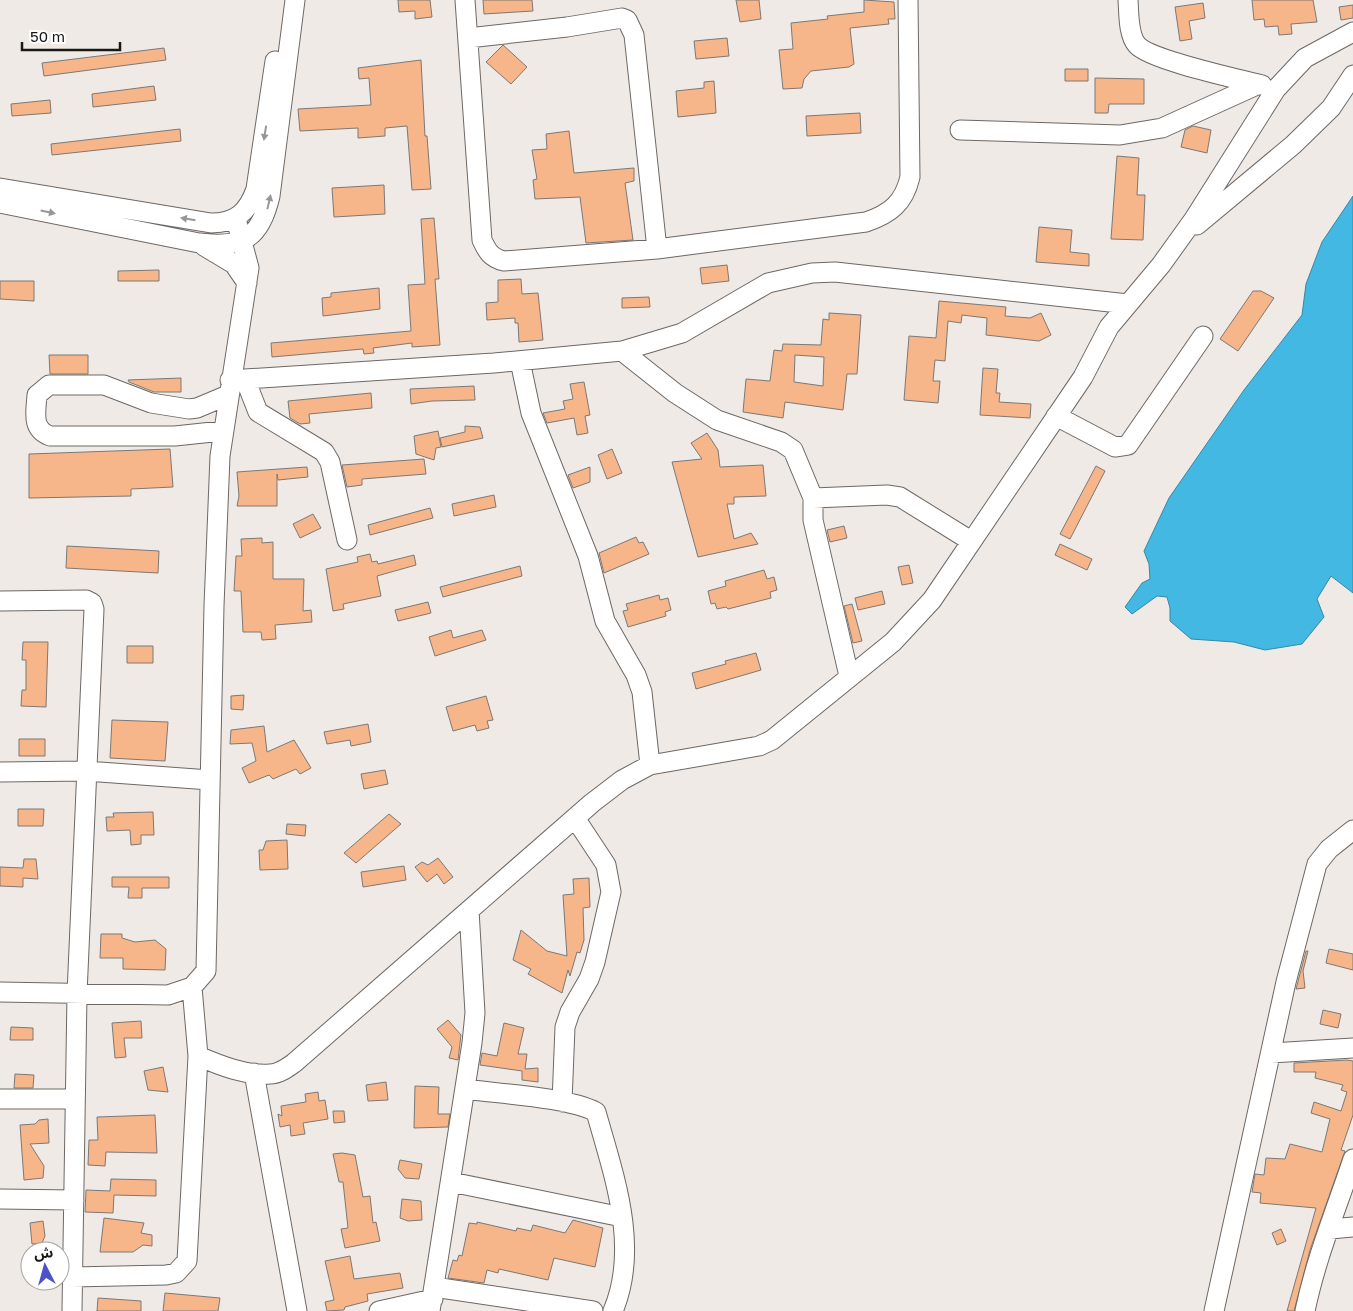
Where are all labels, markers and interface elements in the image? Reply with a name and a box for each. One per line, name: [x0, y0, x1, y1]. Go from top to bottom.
scale bar: [22, 20, 120, 52]
text: 50 m: [30, 27, 65, 45]
one-way arrow: [260, 125, 268, 141]
one-way arrow: [265, 195, 273, 210]
one-way arrow: [40, 209, 56, 217]
one-way arrow: [179, 215, 195, 223]
north arrow: [20, 1241, 70, 1291]
text: ش: [33, 1243, 54, 1262]

